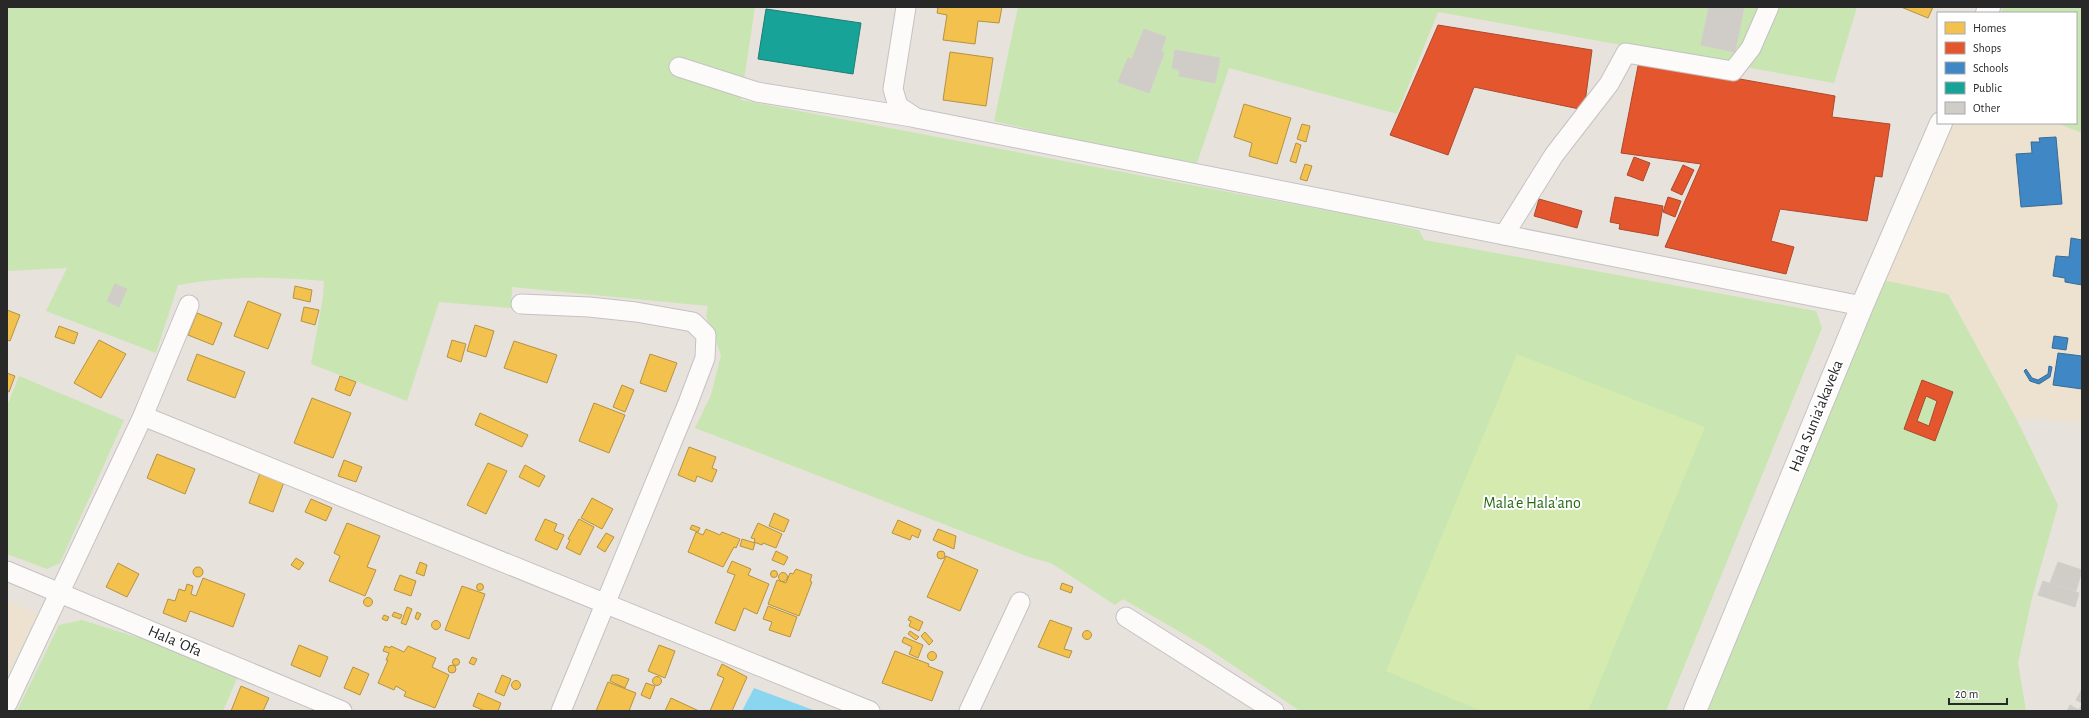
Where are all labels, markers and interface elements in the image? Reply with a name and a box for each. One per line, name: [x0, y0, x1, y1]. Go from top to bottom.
legend: [1937, 12, 2077, 124]
text: Homes: [1973, 22, 2006, 34]
text: Shops: [1973, 42, 2001, 54]
text: Schools: [1973, 62, 2008, 74]
text: Public: [1973, 82, 2002, 94]
text: Other: [1973, 102, 2000, 114]
street label: Hala Sunia'akaveka: [1786, 358, 1846, 474]
park label: Mala'e Hala'ano: [1483, 495, 1581, 511]
street label: Hala 'Ofa: [146, 623, 204, 659]
scale bar: [1949, 680, 2007, 706]
text: 20 m: [1955, 688, 1978, 700]

